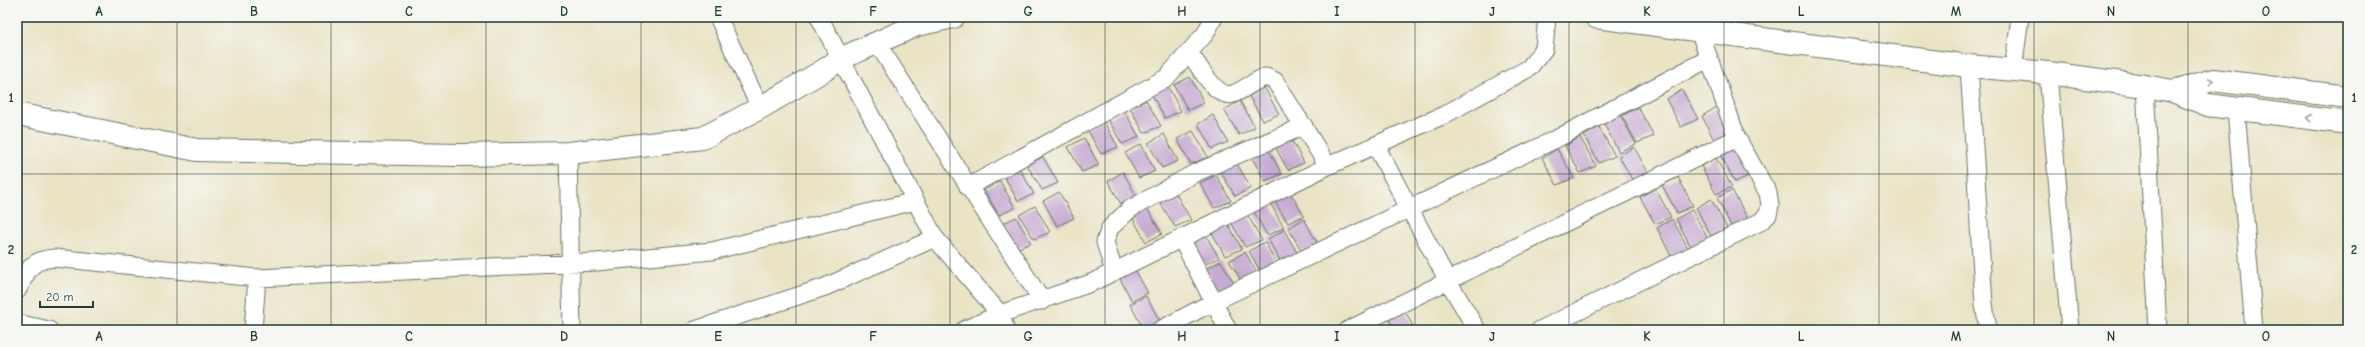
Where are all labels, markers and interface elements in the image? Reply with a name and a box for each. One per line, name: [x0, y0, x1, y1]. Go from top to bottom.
text: A: [95, 4, 103, 19]
text: B: [250, 4, 258, 19]
text: C: [405, 4, 413, 19]
text: D: [560, 4, 568, 19]
text: E: [714, 4, 722, 19]
text: F: [869, 4, 877, 19]
text: G: [1023, 4, 1033, 19]
text: H: [1177, 4, 1187, 19]
text: I: [1334, 4, 1340, 19]
text: J: [1489, 4, 1495, 19]
text: K: [1643, 4, 1651, 19]
text: L: [1798, 4, 1805, 19]
text: M: [1951, 4, 1962, 19]
text: N: [2107, 4, 2115, 19]
text: O: [2262, 4, 2270, 19]
one-way arrow: [2208, 77, 2214, 86]
text: 1: [8, 90, 14, 105]
text: 1: [2351, 90, 2357, 105]
one-way arrow: [2306, 114, 2312, 123]
text: 2: [8, 242, 14, 257]
text: 2: [2351, 242, 2357, 257]
scale bar: [40, 283, 93, 309]
text: 20 m: [46, 290, 74, 304]
text: A: [95, 329, 103, 344]
text: B: [250, 329, 258, 344]
text: C: [405, 329, 413, 344]
text: D: [560, 329, 568, 344]
text: E: [714, 329, 722, 344]
text: F: [869, 329, 877, 344]
text: G: [1023, 329, 1033, 344]
text: H: [1177, 329, 1187, 344]
text: I: [1334, 329, 1340, 344]
text: J: [1489, 329, 1495, 344]
text: K: [1643, 329, 1651, 344]
text: L: [1798, 329, 1805, 344]
text: M: [1951, 329, 1962, 344]
text: N: [2107, 329, 2115, 344]
text: O: [2262, 329, 2270, 344]

